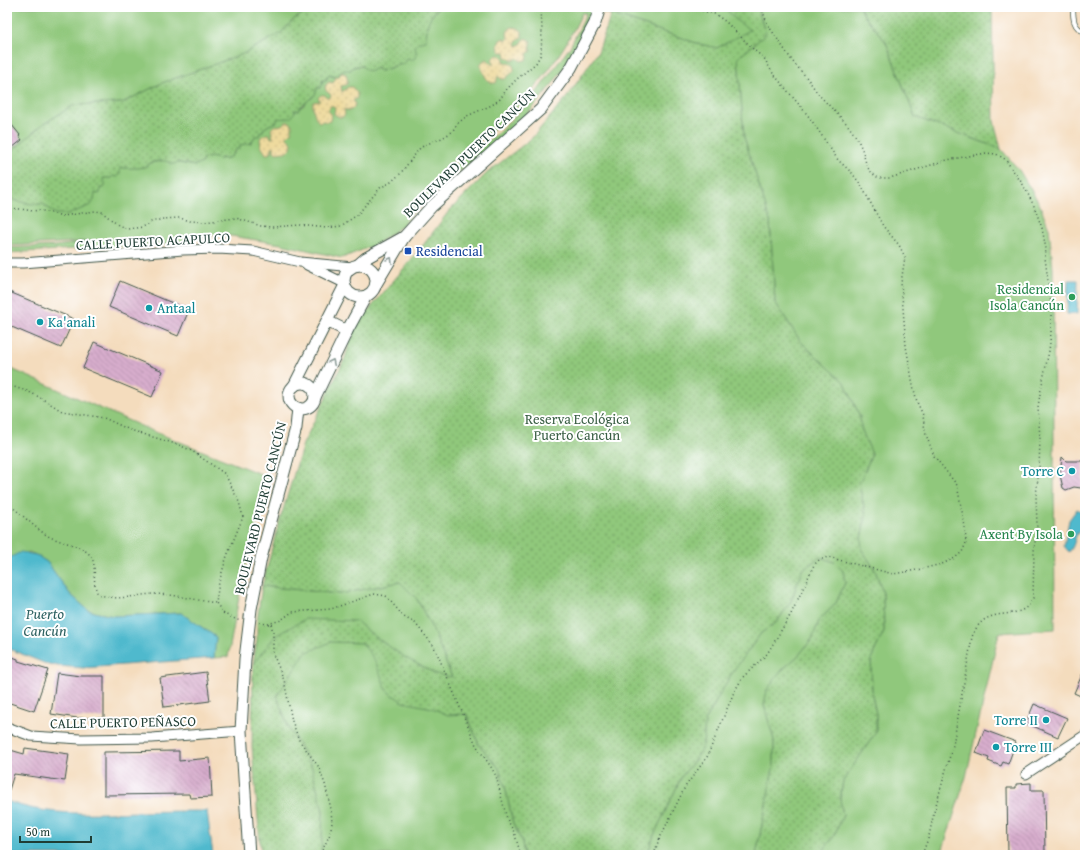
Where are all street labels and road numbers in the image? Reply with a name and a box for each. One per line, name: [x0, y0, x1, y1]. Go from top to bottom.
street label: BOULEVARD PUERTO CANCÚN: [398, 84, 540, 222]
street label: CALLE PUERTO ACAPULCO: [75, 227, 231, 255]
street label: BOULEVARD PUERTO CANCÚN: [229, 420, 291, 596]
street label: CALLE PUERTO PEÑASCO: [50, 711, 196, 733]

